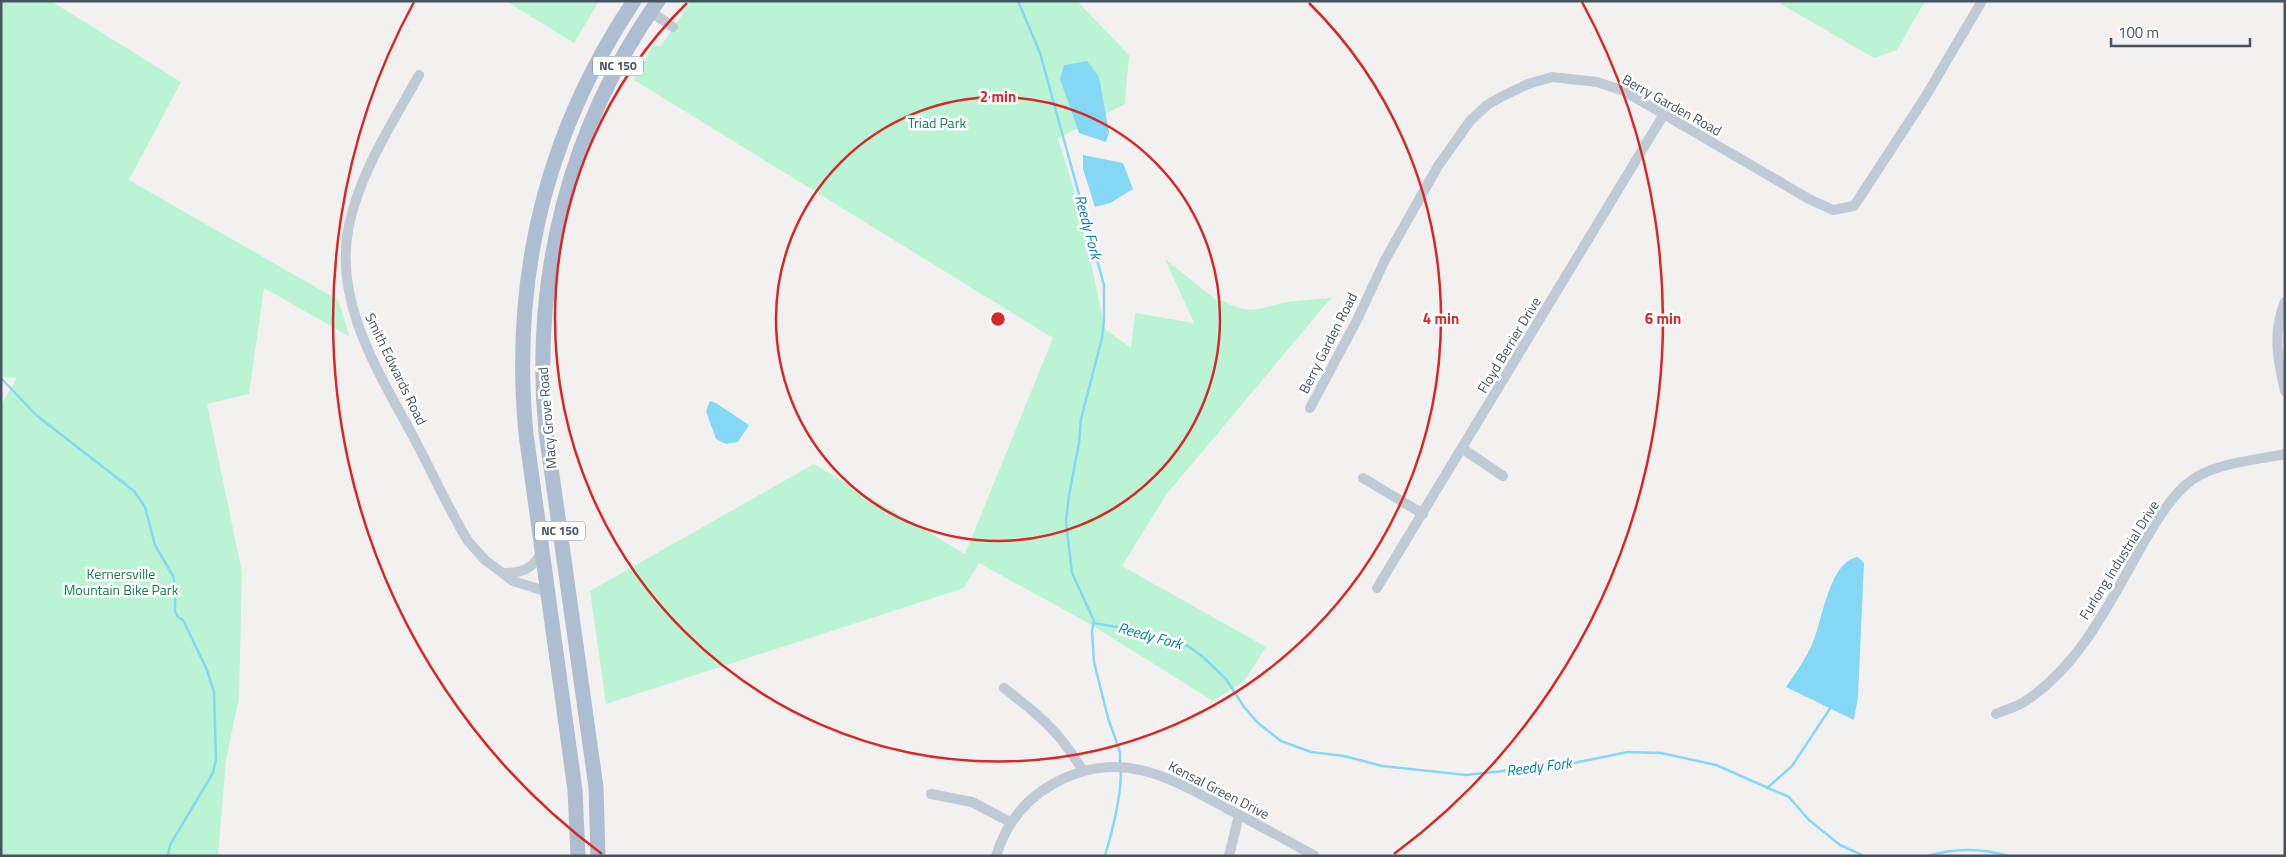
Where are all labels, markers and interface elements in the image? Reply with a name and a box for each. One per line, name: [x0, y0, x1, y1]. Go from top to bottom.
scale bar: [2111, 15, 2250, 47]
text: 100 m: [2118, 21, 2159, 44]
road number: NC 150: [593, 56, 643, 76]
street label: Berry Garden Road: [1619, 68, 1726, 141]
text: 2 min: [980, 85, 1016, 108]
park label: Triad Park: [908, 112, 966, 133]
water label: Reedy Fork: [1069, 192, 1109, 264]
street label: Berry Garden Road: [1293, 289, 1362, 397]
street label: Floyd Berrier Drive: [1471, 293, 1546, 397]
text: 4 min: [1423, 307, 1459, 330]
text: 6 min: [1645, 307, 1681, 330]
street label: Smith Edwards Road: [360, 309, 433, 428]
centre of rings: [989, 310, 1007, 328]
street label: Macy Grove Road: [532, 366, 561, 470]
street label: Furlong Industrial Drive: [2073, 496, 2164, 623]
road number: NC 150: [535, 522, 585, 540]
park label: Kernersville Mountain Bike Park: [64, 563, 179, 600]
water label: Reedy Fork: [1115, 616, 1187, 656]
water label: Reedy Fork: [1505, 751, 1575, 782]
street label: Kensal Green Drive: [1165, 755, 1273, 824]

